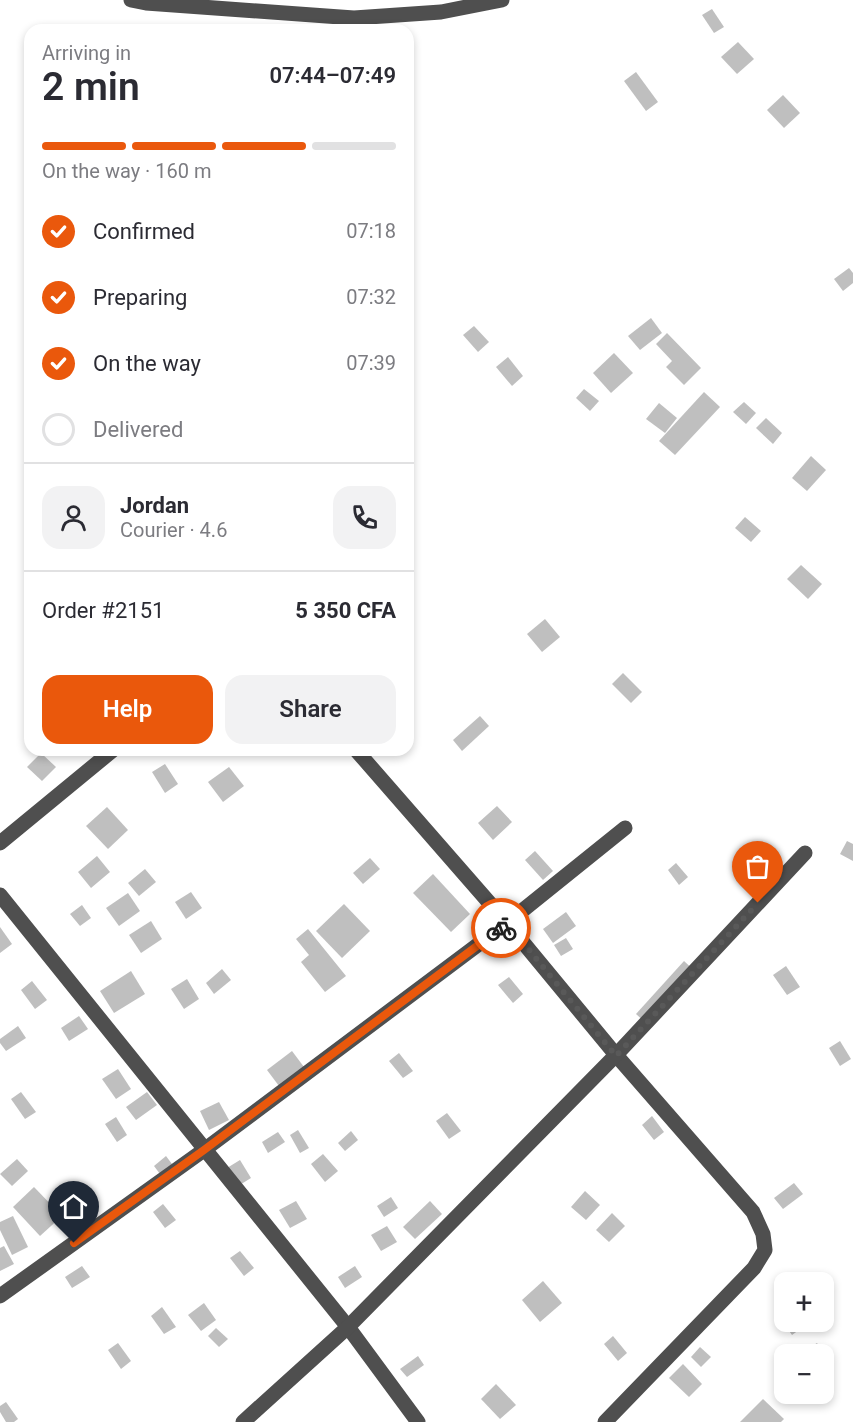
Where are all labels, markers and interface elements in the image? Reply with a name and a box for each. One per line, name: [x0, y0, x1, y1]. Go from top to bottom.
text: Arriving in: [42, 41, 131, 65]
text: 07:44–07:49: [269, 63, 396, 88]
text: 2 min: [42, 64, 140, 110]
text: On the way · 160 m: [42, 159, 211, 183]
icon: check: [42, 215, 75, 248]
text: Confirmed: [93, 219, 195, 244]
text: 07:18: [346, 219, 396, 243]
icon: check: [42, 281, 75, 314]
text: Preparing: [93, 285, 187, 310]
text: 07:32: [346, 285, 396, 309]
icon: check: [42, 347, 75, 380]
text: On the way: [93, 351, 201, 376]
text: 07:39: [346, 351, 396, 375]
text: Delivered: [93, 417, 183, 442]
button: person: [42, 486, 105, 549]
button: phone: [333, 486, 396, 549]
text: Jordan: [120, 493, 189, 518]
text: Courier · 4.6: [120, 518, 227, 542]
text: Order #2151: [42, 598, 164, 623]
text: 5 350 CFA: [295, 598, 396, 623]
button: Help: [42, 675, 213, 744]
button: Share: [225, 675, 396, 744]
pin: [732, 841, 783, 903]
icon: bag: [741, 850, 774, 883]
courier: [471, 898, 531, 958]
icon: bike: [485, 912, 518, 945]
pin: [48, 1181, 99, 1243]
icon: home: [57, 1190, 90, 1223]
map controls: [774, 1272, 834, 1404]
button: +: [774, 1272, 834, 1332]
button: −: [774, 1344, 834, 1404]

